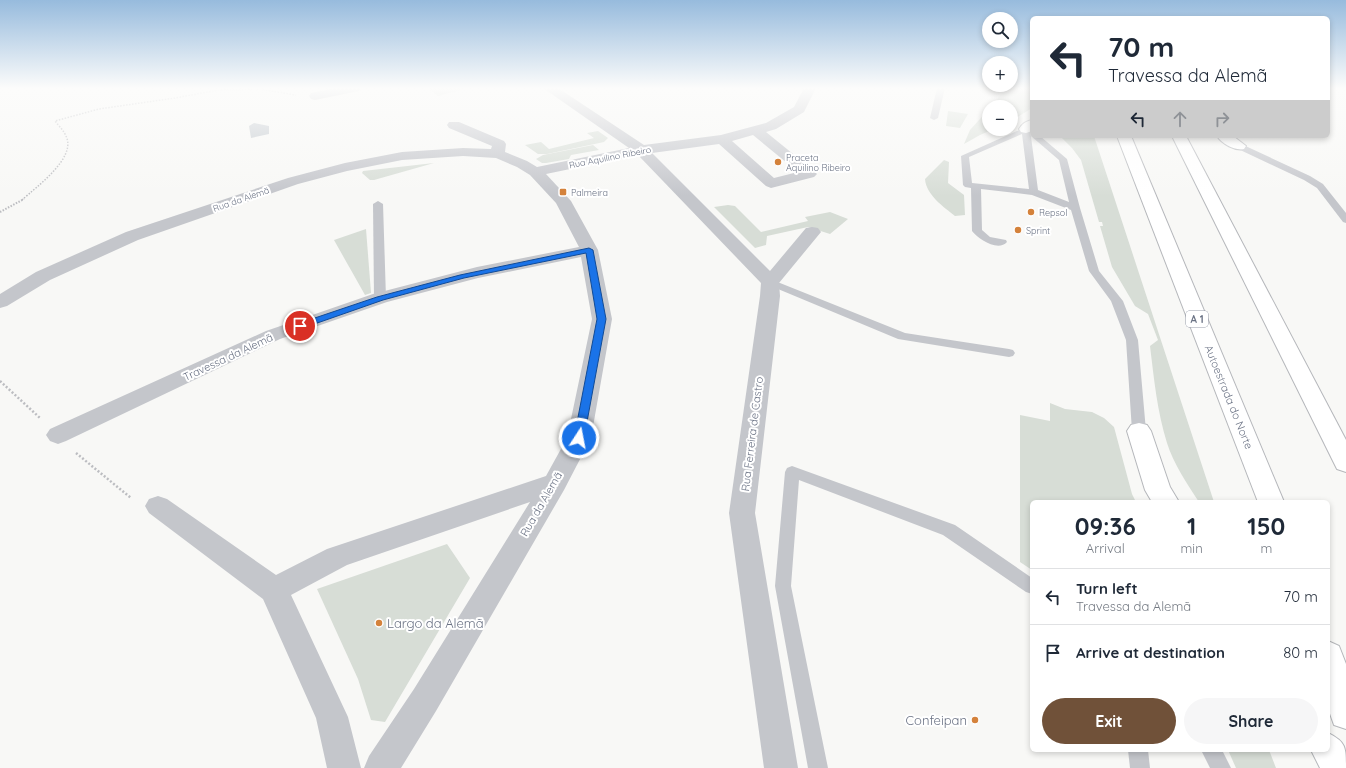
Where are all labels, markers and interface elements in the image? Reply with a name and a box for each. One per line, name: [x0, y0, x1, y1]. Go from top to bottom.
map controls: [982, 12, 1018, 136]
button: search: [982, 12, 1018, 48]
text: 70 m: [1108, 29, 1174, 64]
icon: left: [1042, 32, 1094, 84]
button: +: [982, 56, 1018, 92]
text: Travessa da Alemã: [1108, 64, 1267, 87]
button: −: [982, 100, 1018, 136]
icon: left: [1127, 108, 1149, 130]
icon: ahead: [1169, 108, 1191, 130]
icon: right: [1211, 108, 1233, 130]
street label: Rua Aquilino Ribeiro: [568, 144, 652, 170]
place label: Praceta Aquilino Ribeiro: [786, 152, 851, 173]
marker: Praceta Aquilino Ribeiro: [773, 157, 783, 167]
street label: Rua da Alemã: [211, 184, 271, 214]
marker: Palmeira: [558, 187, 568, 197]
place label: Palmeira: [571, 187, 608, 198]
marker: Repsol: [1026, 207, 1036, 217]
place label: Repsol: [1039, 207, 1067, 218]
marker: Sprint: [1013, 225, 1023, 235]
place label: Sprint: [1026, 225, 1050, 236]
pin: [283, 309, 317, 343]
road number: A 1: [1186, 311, 1208, 327]
icon: arrive: [289, 315, 311, 337]
street label: Travessa da Alemã: [181, 330, 275, 384]
street label: Autoestrada do Norte: [1202, 343, 1256, 451]
street label: Rua Ferreira de Castro: [738, 376, 766, 492]
position arrow: [558, 417, 600, 459]
street label: Rua da Alemã: [517, 469, 565, 539]
text: 09:36: [1075, 511, 1136, 541]
text: 1: [1187, 511, 1196, 541]
text: 150: [1247, 511, 1285, 541]
text: Arrival: [1086, 540, 1125, 556]
text: min: [1181, 540, 1203, 556]
text: m: [1260, 540, 1272, 556]
text: Turn left: [1076, 579, 1138, 598]
icon: left: [1042, 586, 1064, 608]
text: 70 m: [1284, 587, 1318, 606]
text: Travessa da Alemã: [1076, 598, 1191, 614]
place label: Largo da Alemã: [387, 615, 484, 631]
marker: Largo da Alemã: [374, 618, 384, 628]
icon: arrive: [1042, 642, 1064, 664]
text: Arrive at destination: [1076, 643, 1225, 662]
text: 80 m: [1283, 643, 1318, 662]
button: Exit: [1042, 698, 1176, 744]
button: Share: [1184, 698, 1318, 744]
place label: Confeipan: [906, 712, 967, 728]
marker: Confeipan: [970, 715, 980, 725]

